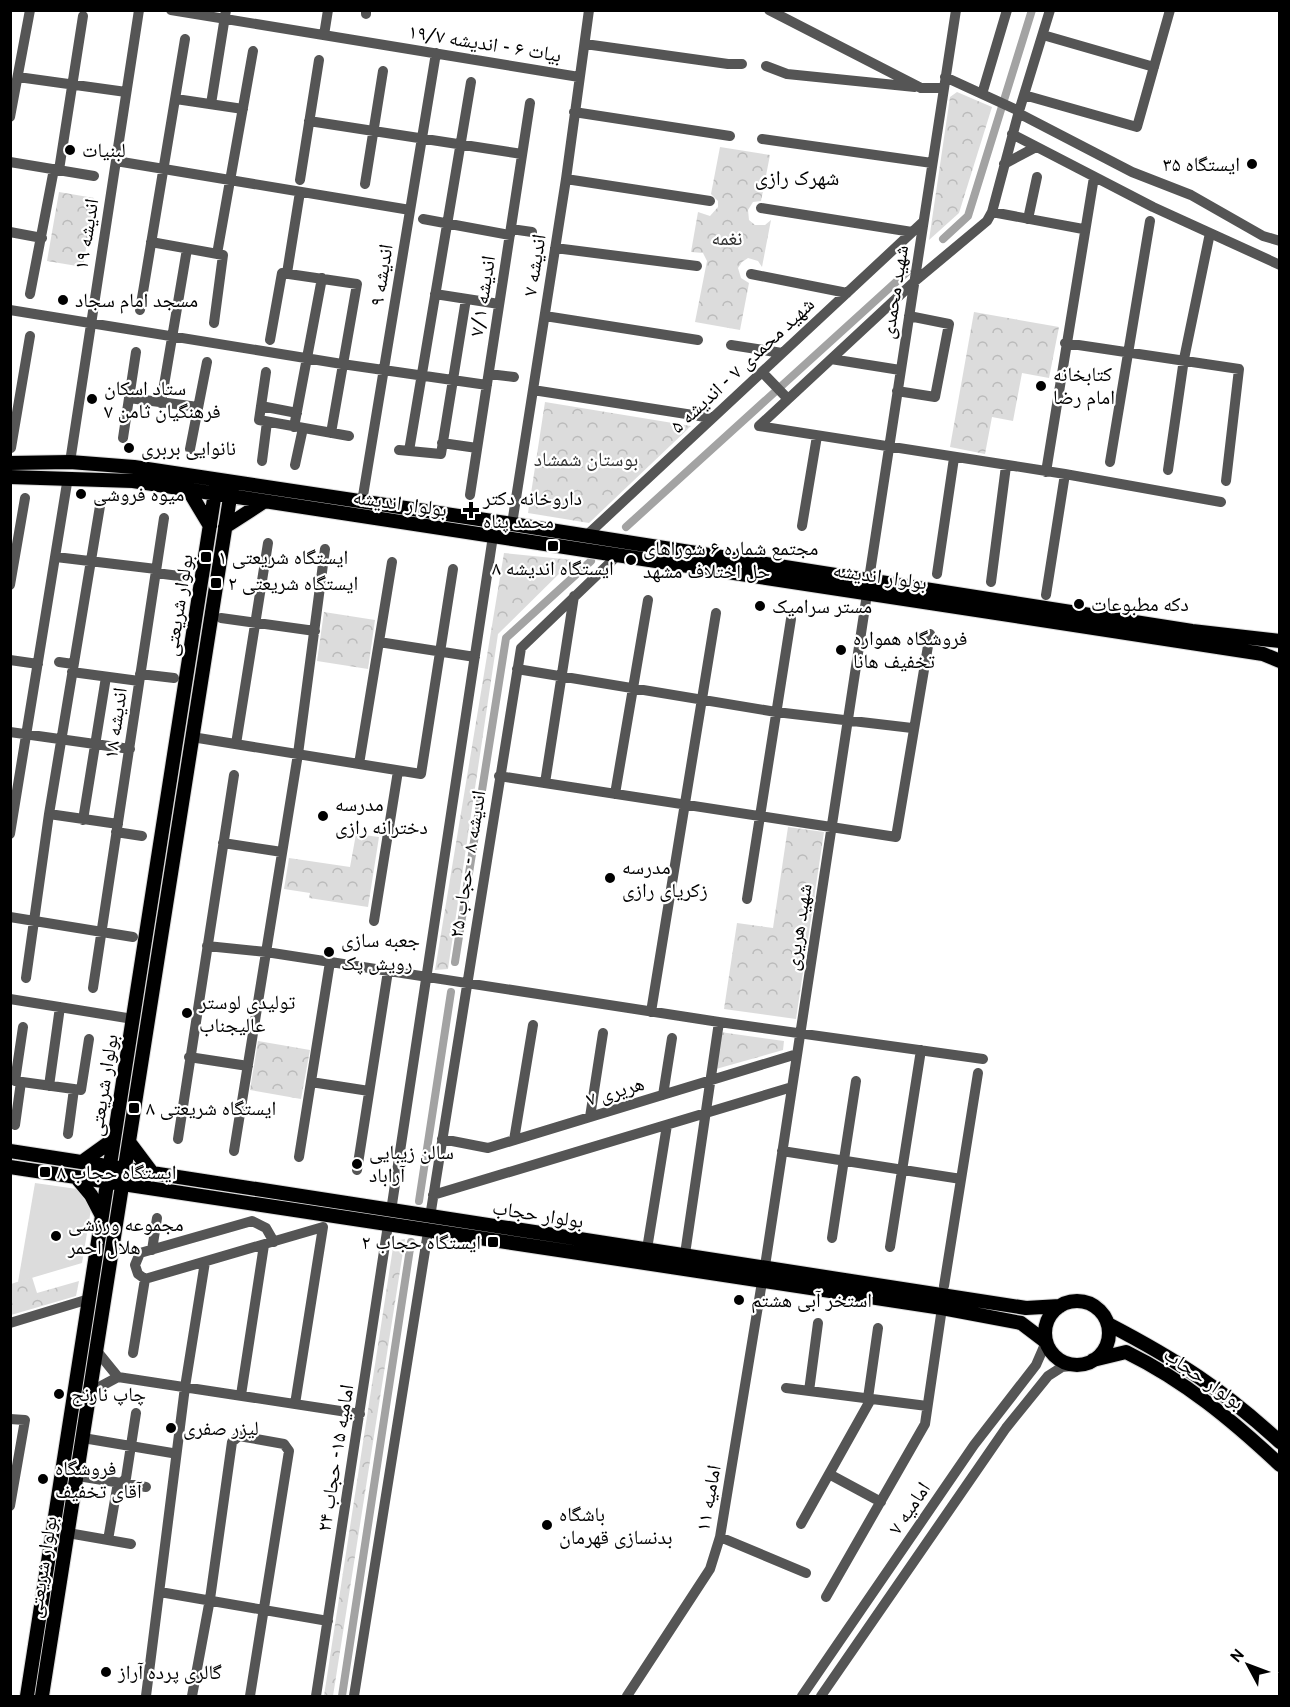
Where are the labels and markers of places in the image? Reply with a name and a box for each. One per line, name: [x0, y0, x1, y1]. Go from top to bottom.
place label: لبنیات: [82, 139, 126, 165]
marker: لبنیات: [63, 143, 77, 157]
place label: ایستگاه ۳۵: [1163, 153, 1240, 179]
marker: ایستگاه ۳۵: [1245, 157, 1259, 171]
place label: مسجد امام سجاد: [75, 289, 198, 315]
marker: مسجد امام سجاد: [56, 293, 70, 307]
place label: کتابخانه امام رضا: [1053, 363, 1115, 412]
place label: ستاد اسکان فرهنگیان ثامن ۷: [104, 377, 221, 426]
marker: کتابخانه امام رضا: [1034, 379, 1048, 393]
marker: ستاد اسکان فرهنگیان ثامن ۷: [85, 392, 99, 406]
place label: نانوایی بربری: [141, 437, 236, 463]
marker: نانوایی بربری: [122, 441, 136, 455]
place label: میوه فروشی: [93, 483, 184, 509]
marker: میوه فروشی: [74, 487, 88, 501]
place label: داروخانه دکتر محمد پناه: [482, 487, 582, 536]
marker: داروخانه دکتر محمد پناه: [464, 503, 478, 517]
place label: مجتمع شماره ۶ شوراهای حل اختلاف مشهد: [643, 537, 818, 586]
marker: ایستگاه اندیشه ۸: [546, 539, 560, 553]
place label: ایستگاه شریعتی ۱: [218, 546, 348, 572]
marker: ایستگاه شریعتی ۱: [199, 550, 213, 564]
marker: مجتمع شماره ۶ شوراهای حل اختلاف مشهد: [624, 553, 638, 567]
place label: ایستگاه اندیشه ۸: [492, 557, 614, 583]
place label: ایستگاه شریعتی ۲: [228, 572, 358, 598]
marker: ایستگاه شریعتی ۲: [209, 576, 223, 590]
place label: دکه مطبوعات: [1091, 593, 1189, 619]
place label: مستر سرامیک: [772, 595, 872, 621]
marker: دکه مطبوعات: [1072, 597, 1086, 611]
marker: مستر سرامیک: [753, 599, 767, 613]
place label: فروشگاه همواره تخفیف هانا: [853, 627, 968, 676]
marker: فروشگاه همواره تخفیف هانا: [834, 643, 848, 657]
place label: مدرسه دخترانه رازی: [335, 793, 428, 842]
marker: مدرسه دخترانه رازی: [316, 809, 330, 823]
place label: مدرسه زکریای رازی: [622, 856, 708, 905]
marker: مدرسه زکریای رازی: [603, 871, 617, 885]
place label: جعبه سازی رویش پک: [341, 929, 420, 978]
marker: جعبه سازی رویش پک: [322, 945, 336, 959]
place label: تولیدی لوستر عالیجناب: [198, 991, 295, 1040]
marker: تولیدی لوستر عالیجناب: [180, 1006, 194, 1020]
place label: ایستگاه شریعتی ۸: [146, 1097, 276, 1123]
marker: ایستگاه شریعتی ۸: [127, 1101, 141, 1115]
place label: سالن زیبایی آراباد: [369, 1141, 454, 1190]
marker: سالن زیبایی آراباد: [350, 1157, 364, 1171]
place label: ایستگاه حجاب ۸: [57, 1161, 176, 1187]
marker: ایستگاه حجاب ۸: [38, 1165, 52, 1179]
place label: مجموعه ورزشی هلال احمر: [67, 1213, 184, 1262]
marker: مجموعه ورزشی هلال احمر: [49, 1229, 63, 1243]
place label: ایستگاه حجاب ۲: [362, 1231, 481, 1257]
marker: ایستگاه حجاب ۲: [486, 1235, 500, 1249]
place label: استخر آبی هشتم: [751, 1289, 872, 1315]
marker: استخر آبی هشتم: [732, 1293, 746, 1307]
place label: چاپ نارنج: [71, 1383, 146, 1409]
marker: چاپ نارنج: [52, 1387, 66, 1401]
place label: لیزر صفری: [183, 1417, 259, 1443]
marker: لیزر صفری: [164, 1421, 178, 1435]
place label: فروشگاه آقای تخفیف: [55, 1457, 143, 1506]
marker: فروشگاه آقای تخفیف: [36, 1472, 50, 1486]
place label: باشگاه بدنسازی قهرمان: [559, 1503, 673, 1552]
marker: باشگاه بدنسازی قهرمان: [540, 1518, 554, 1532]
place label: گالری پرده آراز: [117, 1661, 222, 1687]
marker: گالری پرده آراز: [99, 1665, 113, 1679]

